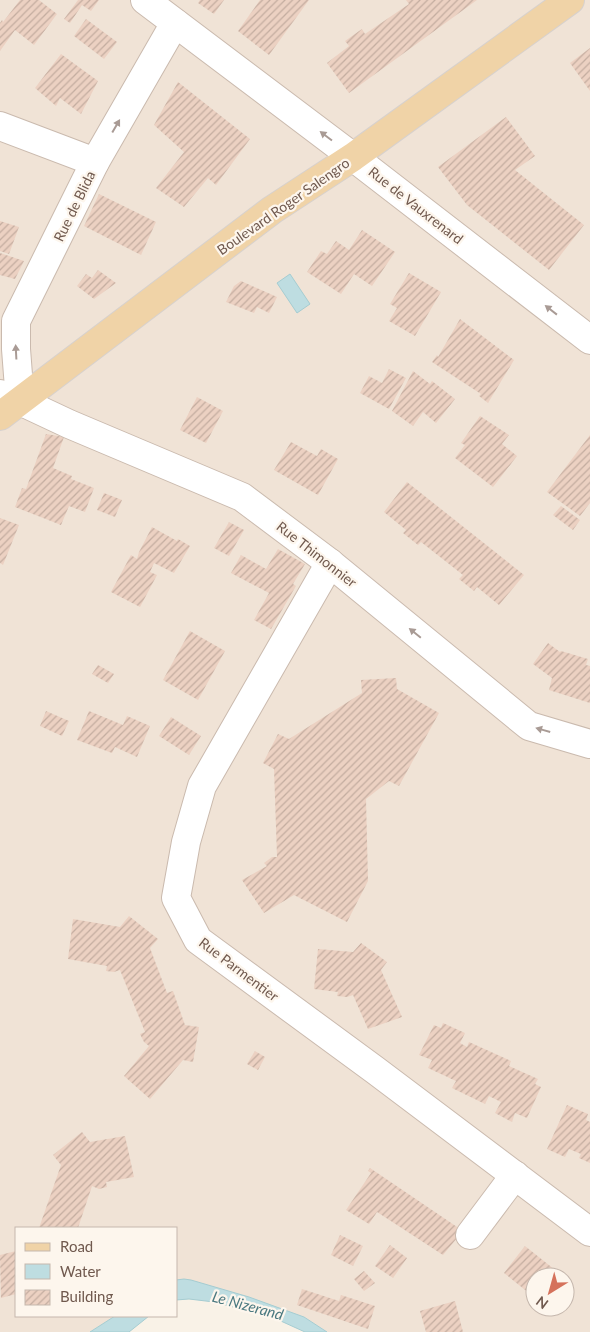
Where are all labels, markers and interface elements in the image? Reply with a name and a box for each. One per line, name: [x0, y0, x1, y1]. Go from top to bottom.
one-way arrow: [111, 120, 120, 133]
one-way arrow: [319, 131, 333, 141]
street label: Boulevard Roger Salengro: [214, 154, 352, 258]
street label: Rue de Vauxrenard: [365, 163, 467, 247]
street label: Rue de Blida: [50, 168, 98, 244]
one-way arrow: [544, 305, 558, 315]
one-way arrow: [12, 344, 20, 360]
street label: Rue Thimonnier: [274, 517, 360, 591]
one-way arrow: [408, 627, 421, 638]
one-way arrow: [536, 726, 551, 734]
street label: Rue Parmentier: [196, 934, 282, 1004]
legend: [15, 1227, 178, 1317]
text: Road: [60, 1237, 93, 1255]
text: Water: [60, 1262, 101, 1280]
north arrow: [525, 1267, 575, 1317]
text: Building: [60, 1287, 113, 1305]
water label: Le Nizerand: [210, 1287, 286, 1323]
text: N: [532, 1293, 551, 1313]

